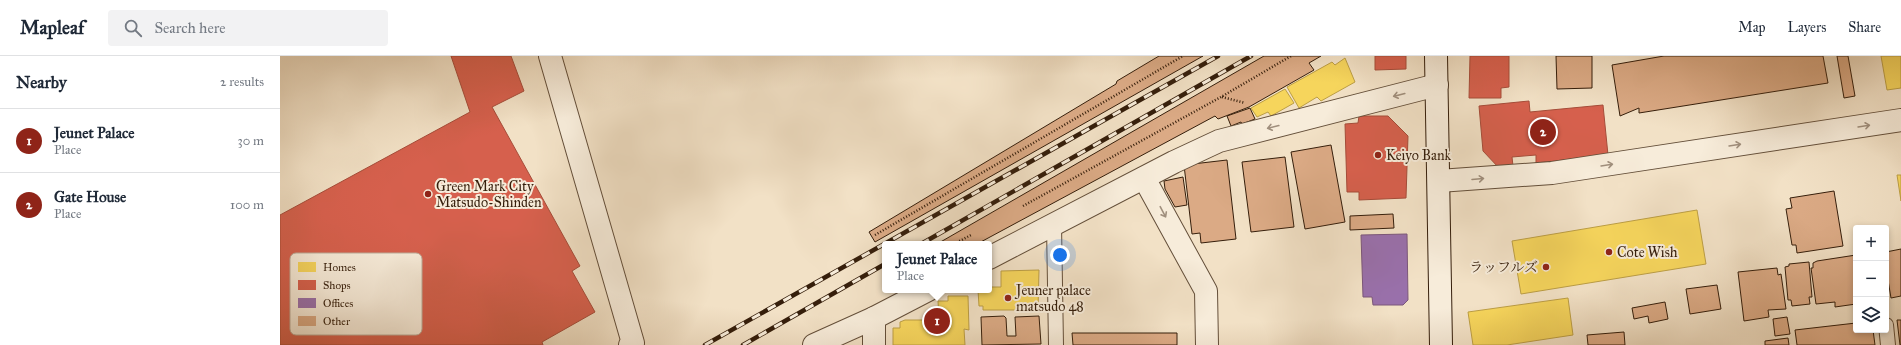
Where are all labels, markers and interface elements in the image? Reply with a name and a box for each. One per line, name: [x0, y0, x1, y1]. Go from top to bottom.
search box: [108, 10, 388, 46]
text: Mapleaf: [20, 16, 84, 39]
icon: search: [122, 17, 144, 39]
text: Search here: [154, 19, 225, 37]
text: Map: [1738, 19, 1766, 36]
text: Layers: [1788, 19, 1826, 36]
text: Share: [1848, 19, 1881, 36]
text: Nearby: [16, 72, 67, 93]
text: 2 results: [220, 74, 264, 90]
one-way arrow: [1393, 92, 1406, 99]
pin: 2: [1530, 117, 1556, 147]
one-way arrow: [1857, 122, 1870, 130]
text: Jeunet Palace: [54, 124, 135, 142]
one-way arrow: [1267, 124, 1280, 132]
text: 1: [26, 133, 32, 149]
text: 30 m: [238, 133, 264, 149]
one-way arrow: [1728, 141, 1741, 149]
text: Place: [54, 142, 81, 158]
place label: Keiyo Bank: [1386, 147, 1452, 164]
marker: Keiyo Bank: [1373, 150, 1383, 160]
one-way arrow: [1600, 161, 1613, 169]
one-way arrow: [1471, 176, 1484, 183]
place label: Green Mark City Matsudo-Shinden: [436, 178, 542, 211]
text: Gate House: [54, 188, 126, 206]
marker: Green Mark City Matsudo-Shinden: [423, 189, 433, 199]
text: 2: [26, 197, 32, 213]
text: 100 m: [230, 197, 264, 213]
text: Place: [54, 206, 81, 222]
one-way arrow: [1160, 206, 1167, 218]
map controls: [1853, 225, 1889, 333]
button: +: [1853, 225, 1889, 261]
popup: [882, 241, 992, 293]
place label: Cote Wish: [1617, 244, 1678, 261]
your location: [1050, 245, 1070, 265]
marker: Cote Wish: [1604, 247, 1614, 257]
text: Jeunet Palace: [897, 250, 977, 268]
legend: [290, 253, 422, 335]
place label: ラッフルズ: [1469, 259, 1538, 276]
text: Homes: [323, 261, 356, 274]
button: −: [1853, 261, 1889, 297]
marker: ラッフルズ: [1541, 262, 1551, 272]
text: Place: [897, 268, 924, 284]
text: Shops: [323, 279, 351, 292]
place label: Jeuner palace matsudo 48: [1014, 282, 1091, 315]
marker: Jeuner palace matsudo 48: [1003, 293, 1013, 303]
text: Offices: [323, 297, 353, 310]
button: layers: [1853, 297, 1889, 333]
pin: 1: [924, 306, 950, 336]
text: Other: [323, 315, 351, 328]

